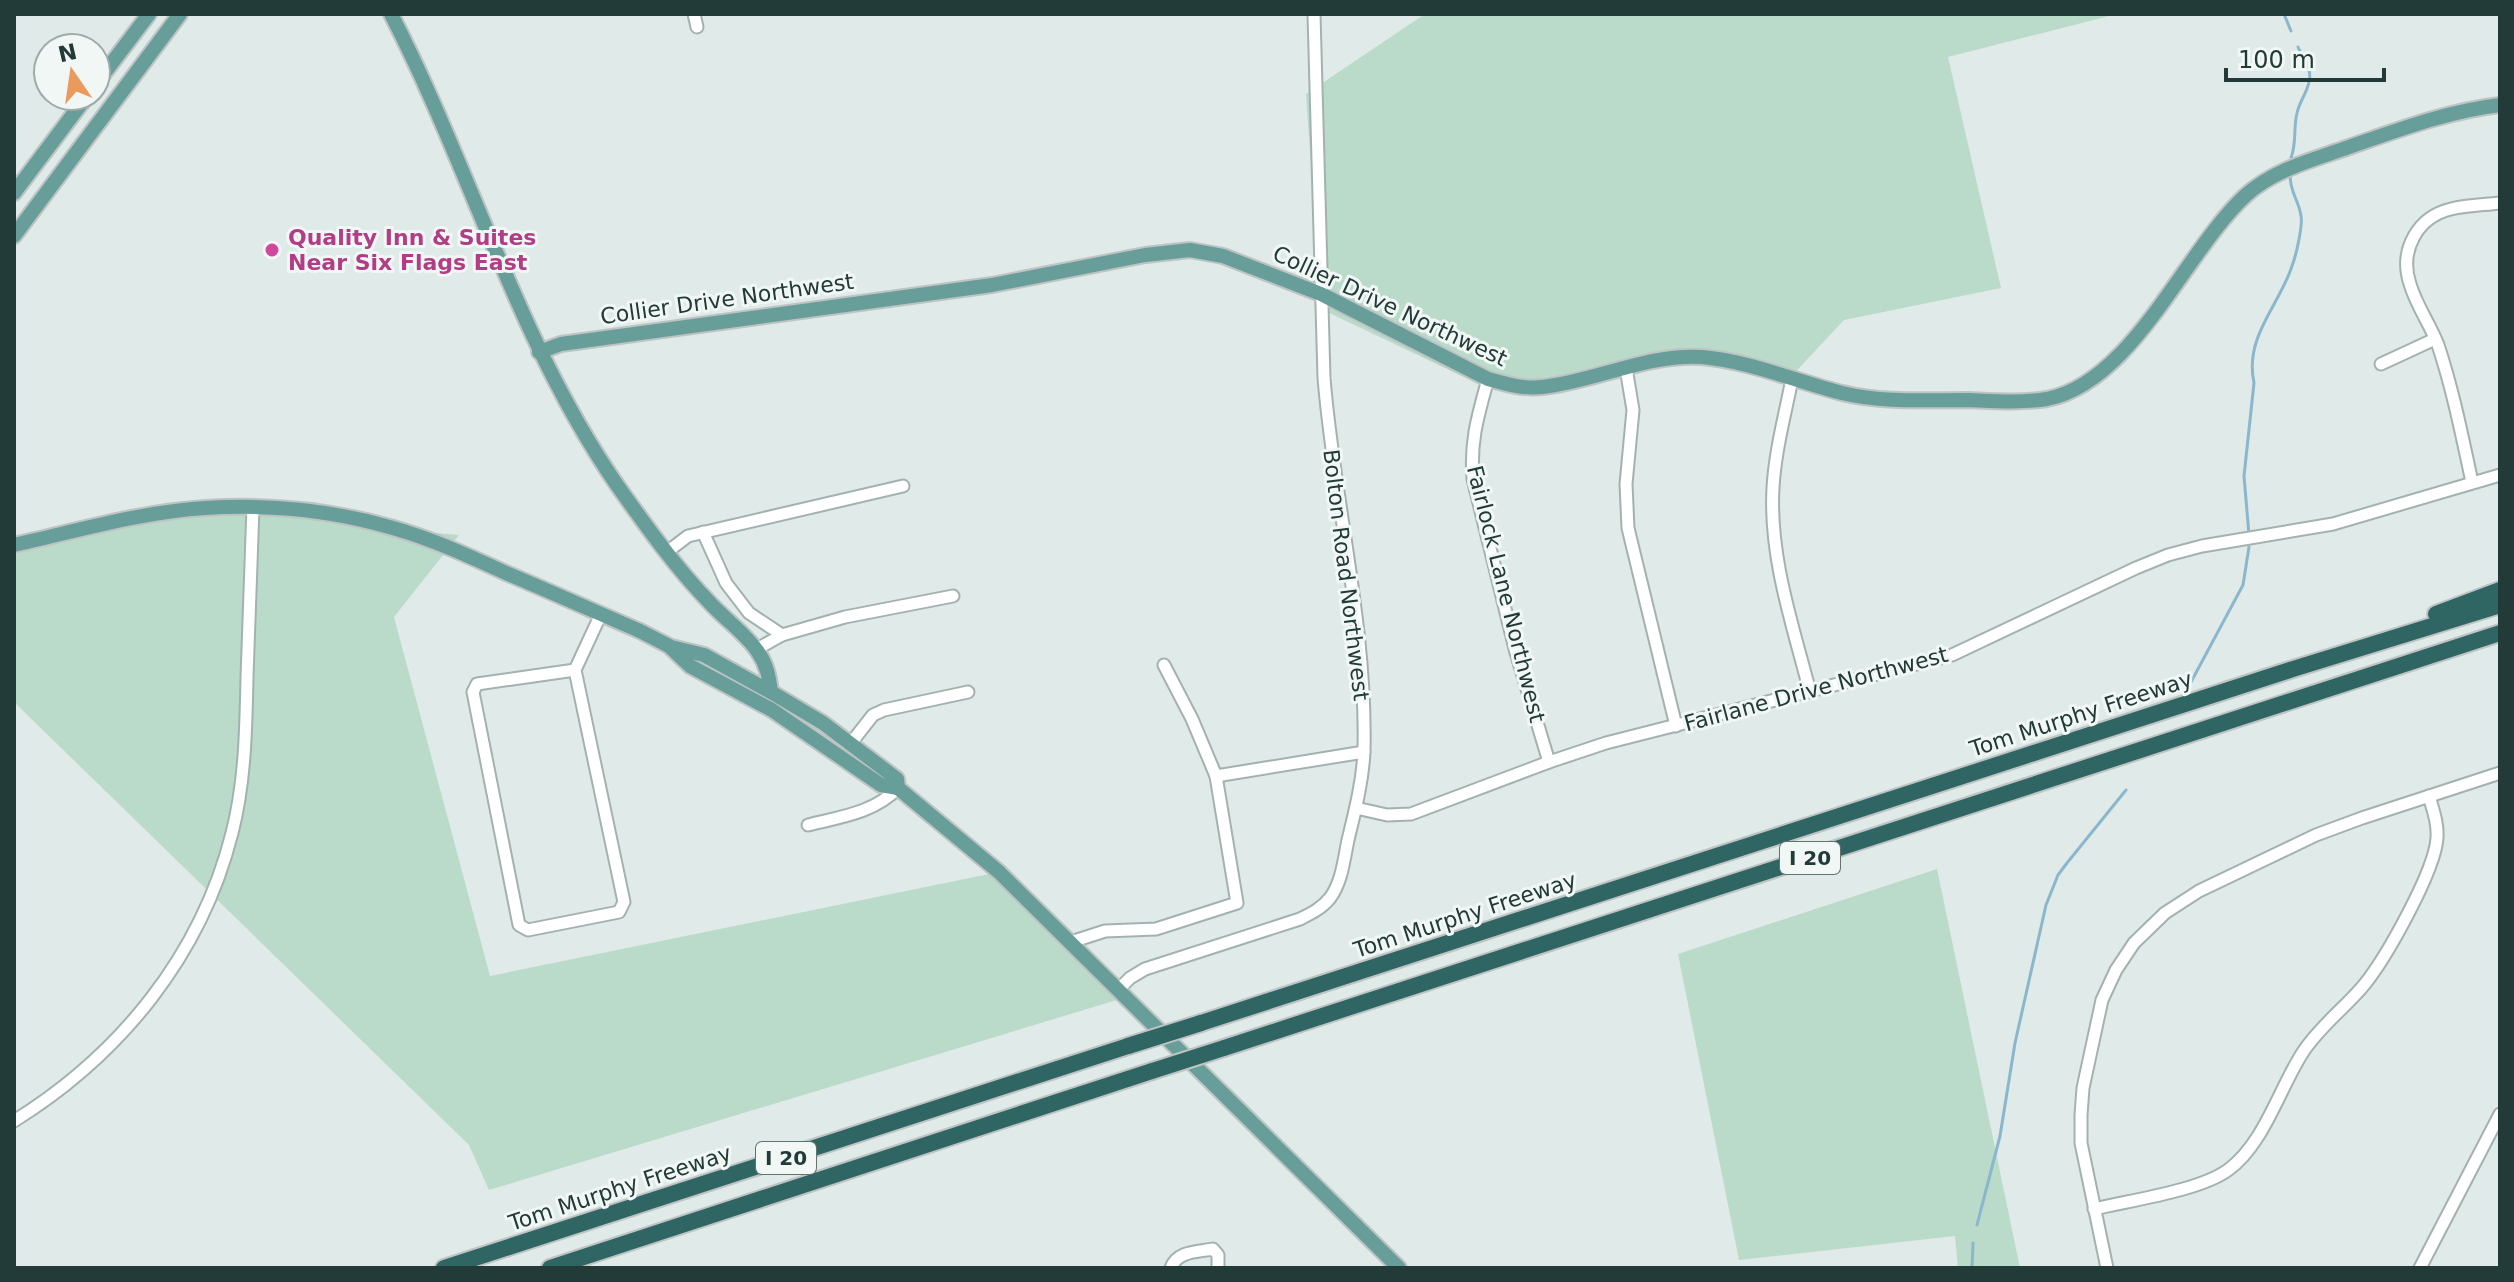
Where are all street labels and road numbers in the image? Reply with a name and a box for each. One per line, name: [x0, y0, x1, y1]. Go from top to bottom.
street label: Collier Drive Northwest: [1269, 241, 1511, 371]
street label: Collier Drive Northwest: [599, 269, 856, 329]
street label: Bolton Road Northwest: [1318, 448, 1374, 702]
street label: Fairlock Lane Northwest: [1462, 463, 1550, 725]
street label: Fairlane Drive Northwest: [1681, 642, 1951, 736]
street label: Tom Murphy Freeway: [1966, 666, 2195, 762]
road number: I 20: [1780, 842, 1840, 874]
street label: Tom Murphy Freeway: [1350, 867, 1579, 963]
street label: Tom Murphy Freeway: [505, 1140, 734, 1236]
road number: I 20: [756, 1142, 816, 1174]

